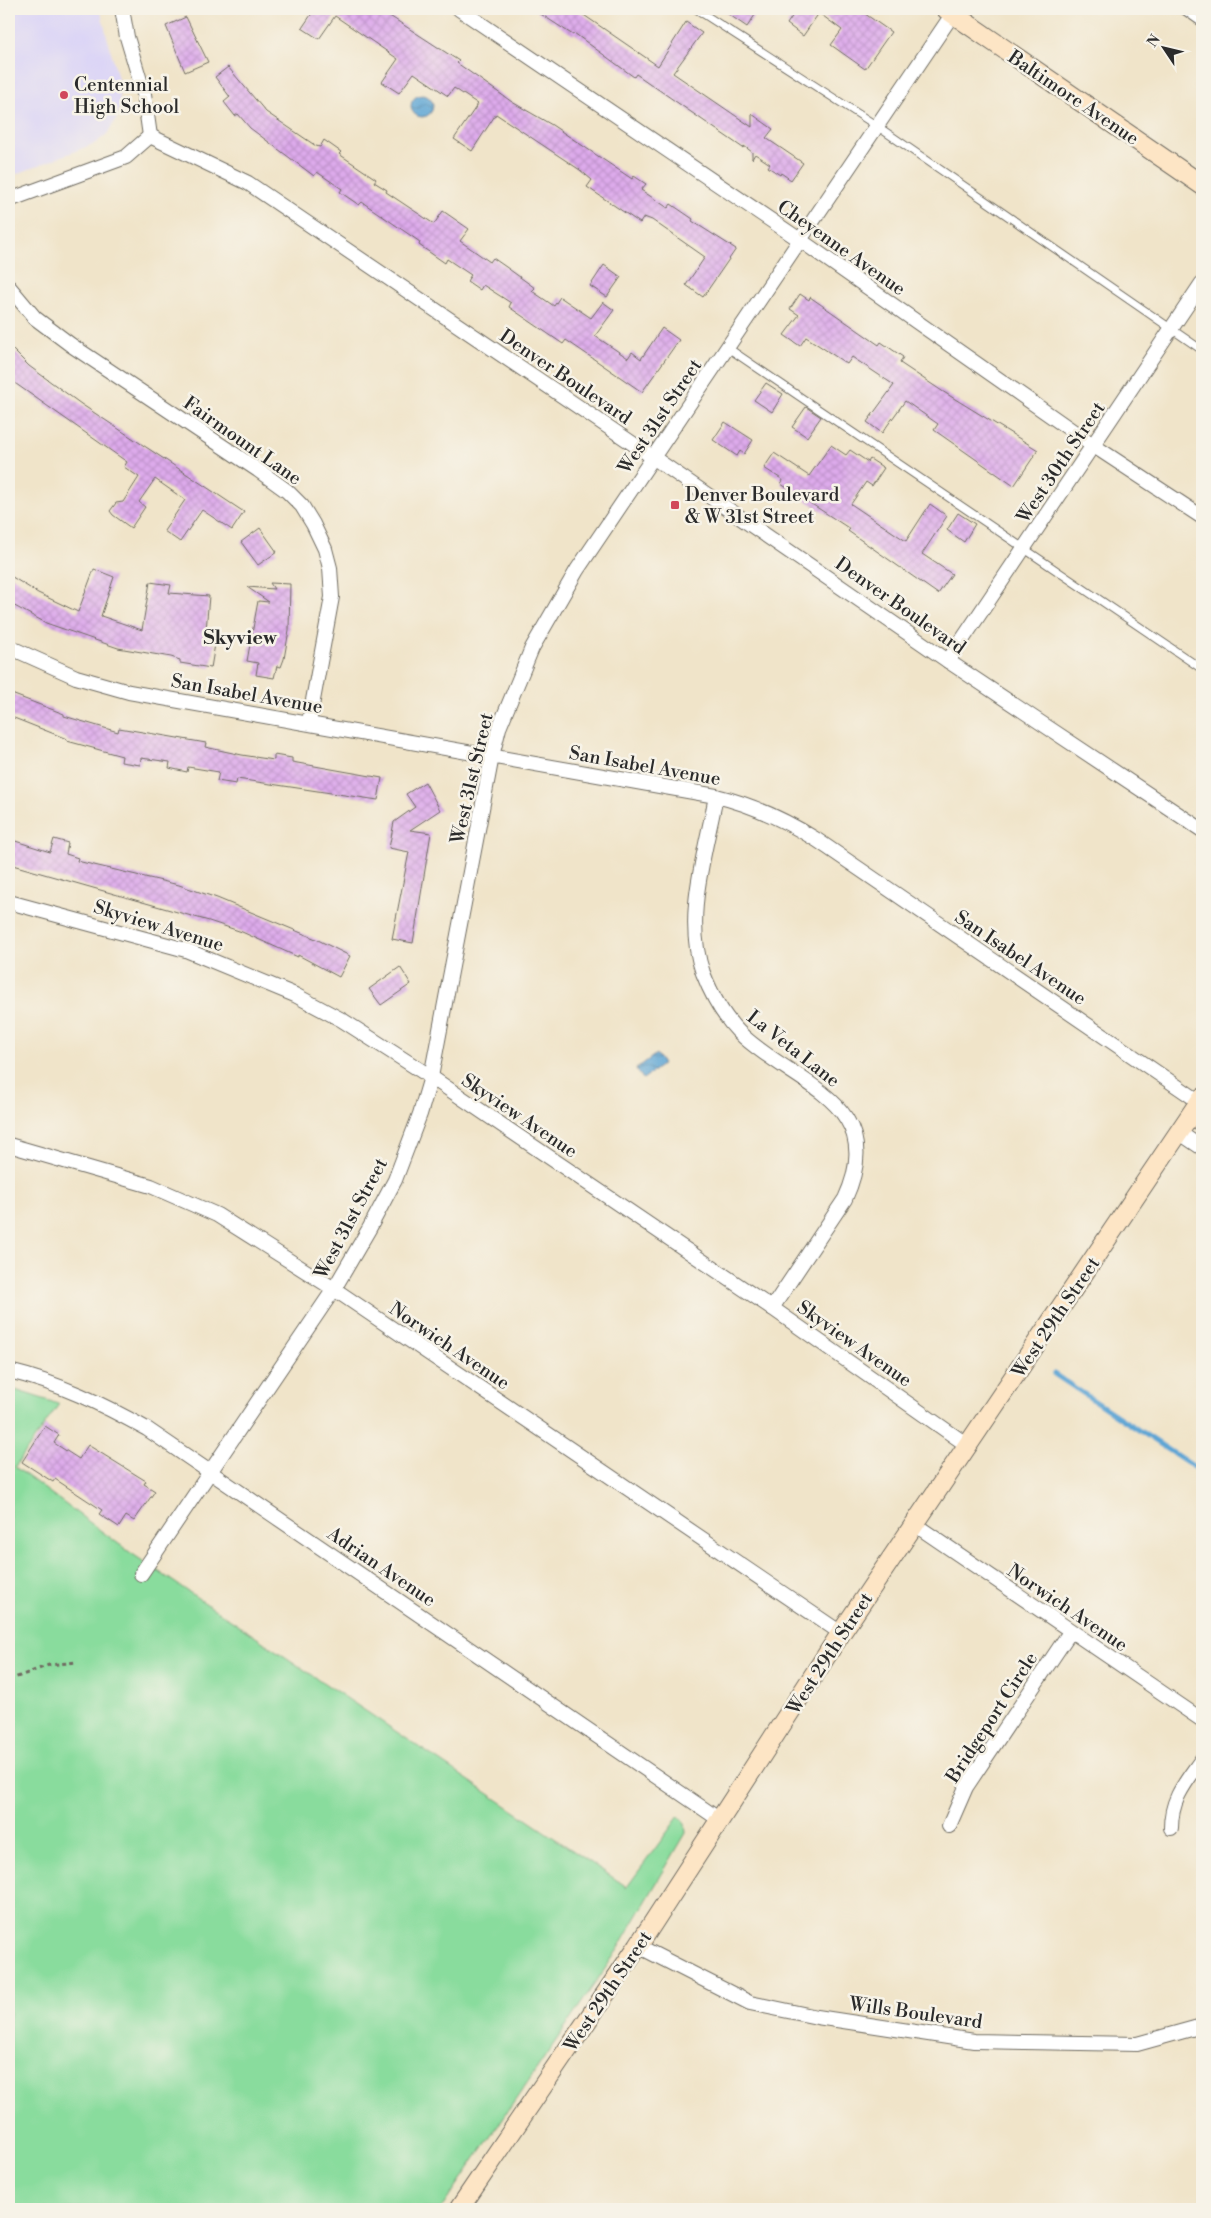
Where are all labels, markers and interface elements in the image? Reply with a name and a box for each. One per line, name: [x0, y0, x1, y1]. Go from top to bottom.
north arrow: [1138, 22, 1188, 72]
text: N: [1144, 31, 1165, 51]
street label: Baltimore Avenue: [1002, 45, 1144, 151]
place label: Centennial High School: [74, 73, 180, 119]
marker: Centennial High School: [58, 89, 70, 101]
street label: Cheyenne Avenue: [773, 195, 910, 301]
street label: Denver Boulevard: [495, 324, 636, 430]
street label: West 31st Street: [612, 354, 707, 480]
street label: Fairmount Lane: [179, 391, 306, 491]
street label: West 30th Street: [1011, 397, 1111, 529]
place label: Denver Boulevard & W 31st Street: [685, 483, 839, 529]
marker: Denver Boulevard & W 31st Street: [669, 499, 681, 511]
street label: Denver Boulevard: [830, 552, 971, 660]
district label: Skyview: [203, 626, 278, 651]
street label: San Isabel Avenue: [169, 669, 324, 719]
street label: West 31st Street: [445, 710, 499, 847]
street label: San Isabel Avenue: [567, 741, 722, 791]
street label: Skyview Avenue: [91, 895, 227, 957]
street label: San Isabel Avenue: [950, 905, 1091, 1011]
street label: La Veta Lane: [742, 1005, 845, 1093]
street label: Skyview Avenue: [457, 1068, 582, 1163]
street label: West 31st Street: [308, 1154, 393, 1284]
street label: West 29th Street: [1006, 1252, 1105, 1383]
street label: Skyview Avenue: [792, 1295, 916, 1392]
street label: Norwich Avenue: [385, 1297, 514, 1395]
street label: Adrian Avenue: [322, 1521, 440, 1612]
street label: Norwich Avenue: [1003, 1559, 1132, 1657]
street label: West 29th Street: [781, 1588, 878, 1720]
street label: Bridgeport Circle: [940, 1648, 1043, 1788]
street label: West 29th Street: [558, 1926, 657, 2057]
street label: Wills Boulevard: [847, 1992, 984, 2034]

